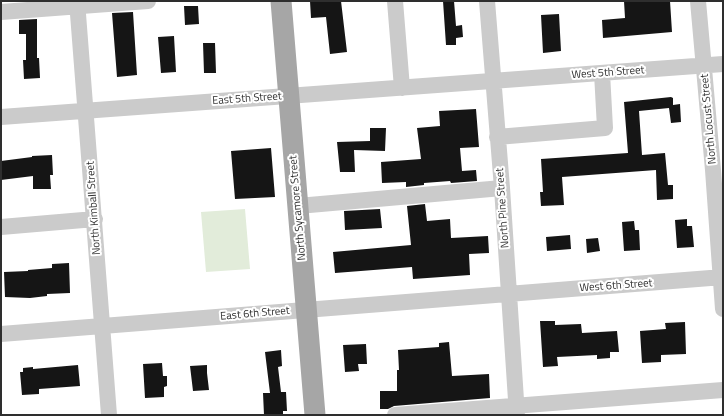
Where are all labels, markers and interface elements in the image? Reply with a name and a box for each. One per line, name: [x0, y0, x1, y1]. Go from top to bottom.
street label: West 5th Street: [571, 64, 645, 82]
street label: North Locust Street: [698, 73, 720, 165]
street label: East 5th Street: [212, 90, 282, 108]
street label: North Sycamore Street: [287, 155, 309, 261]
street label: North Kimball Street: [84, 161, 104, 255]
street label: North Pine Street: [494, 167, 512, 249]
street label: West 6th Street: [579, 277, 653, 295]
street label: East 6th Street: [220, 304, 290, 324]

